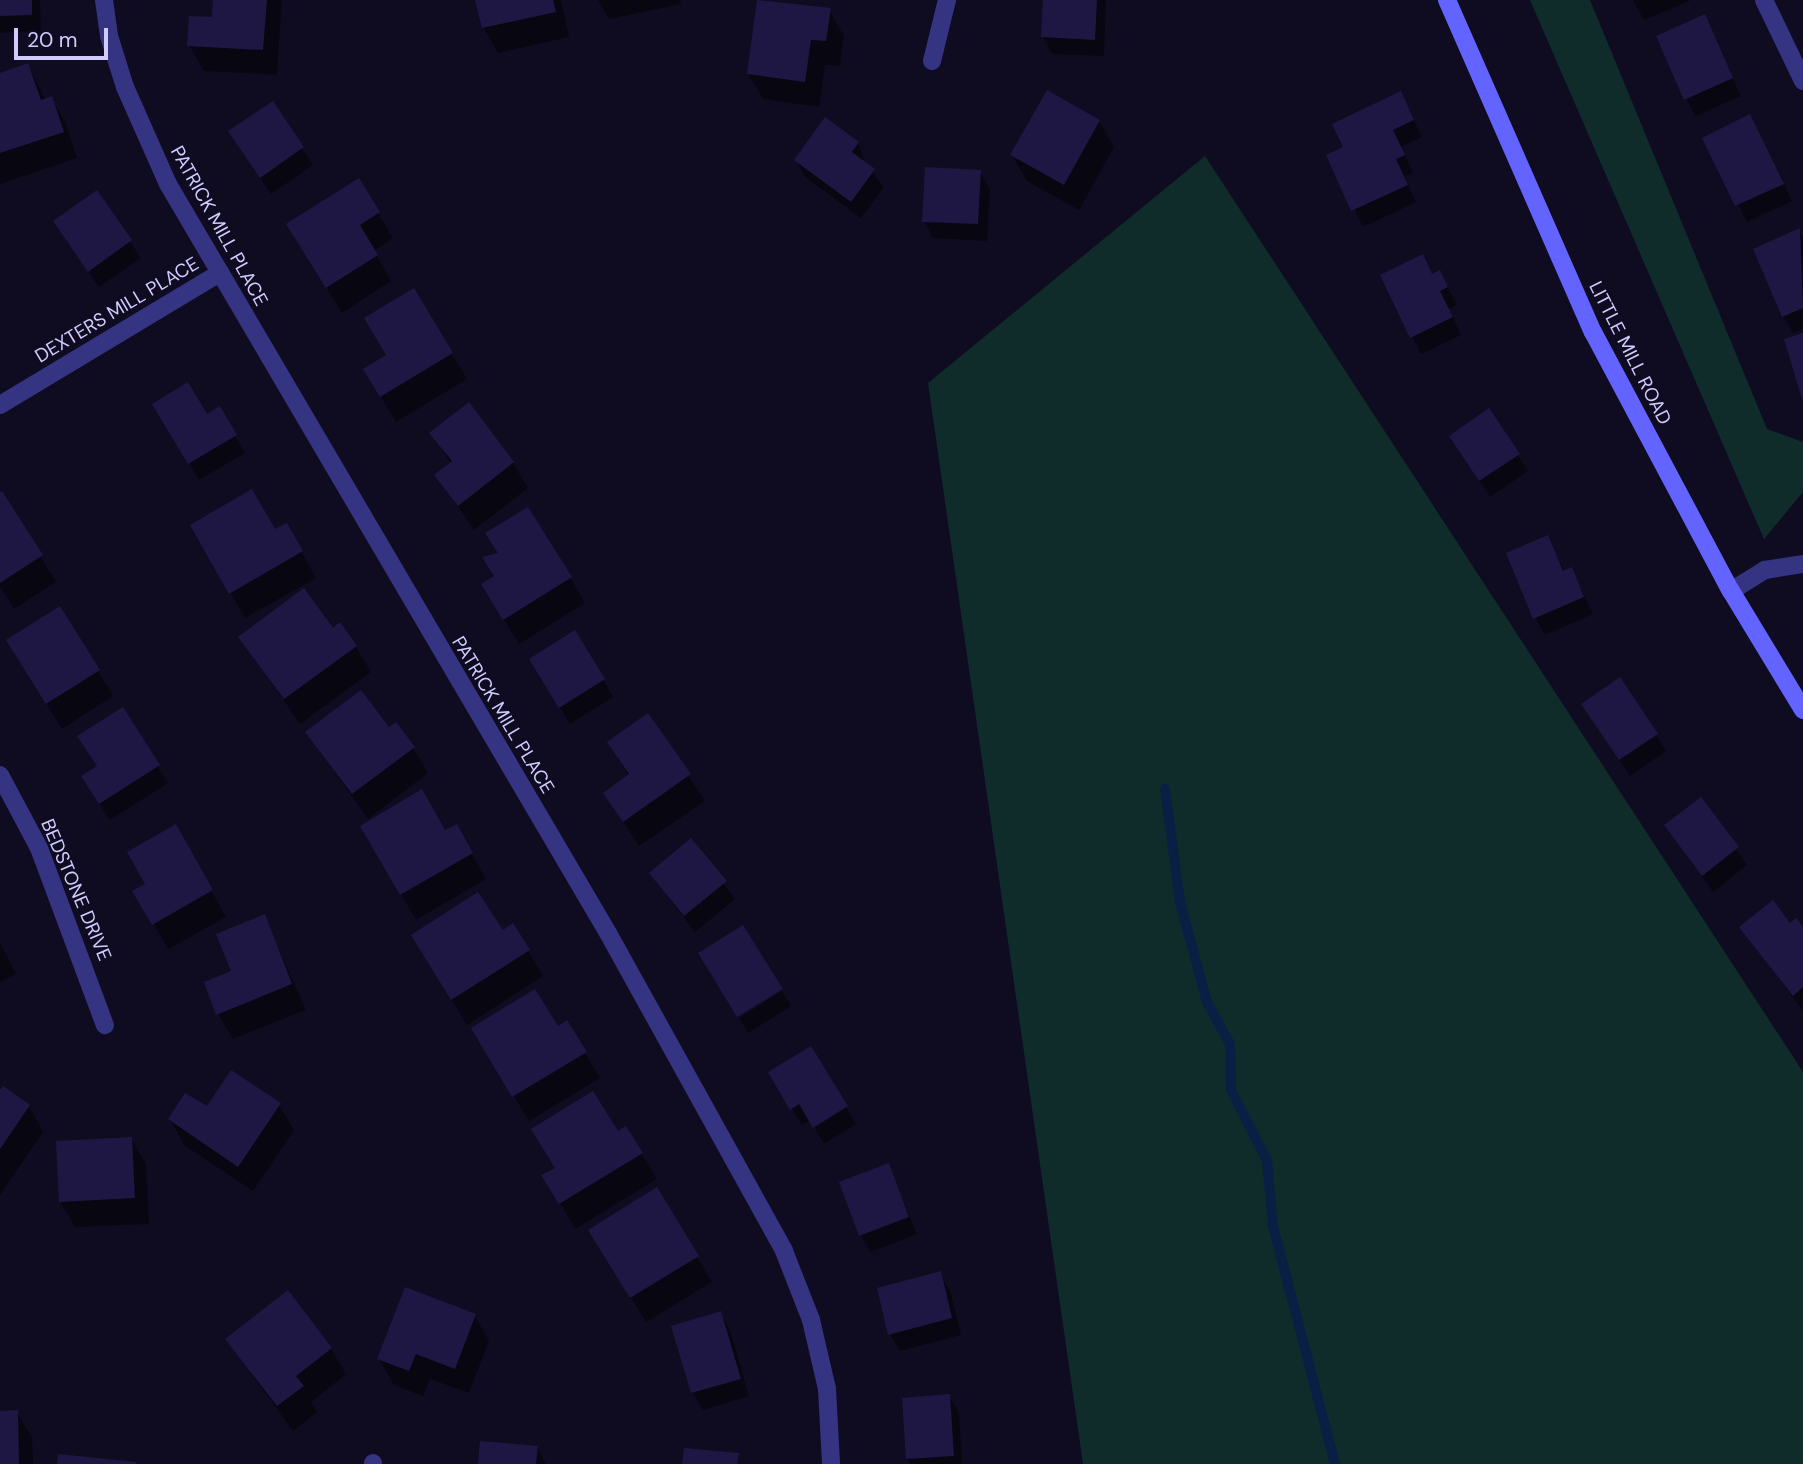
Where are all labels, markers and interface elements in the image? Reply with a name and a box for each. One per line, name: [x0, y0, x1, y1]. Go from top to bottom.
scale bar: [18, 14, 112, 58]
text: 20 m: [27, 26, 78, 54]
street label: PATRICK MILL PLACE: [166, 142, 272, 310]
street label: DEXTERS MILL PLACE: [31, 252, 203, 368]
street label: LITTLE MILL ROAD: [1584, 278, 1676, 428]
street label: PATRICK MILL PLACE: [447, 632, 559, 798]
street label: BEDSTONE DRIVE: [36, 816, 116, 964]

